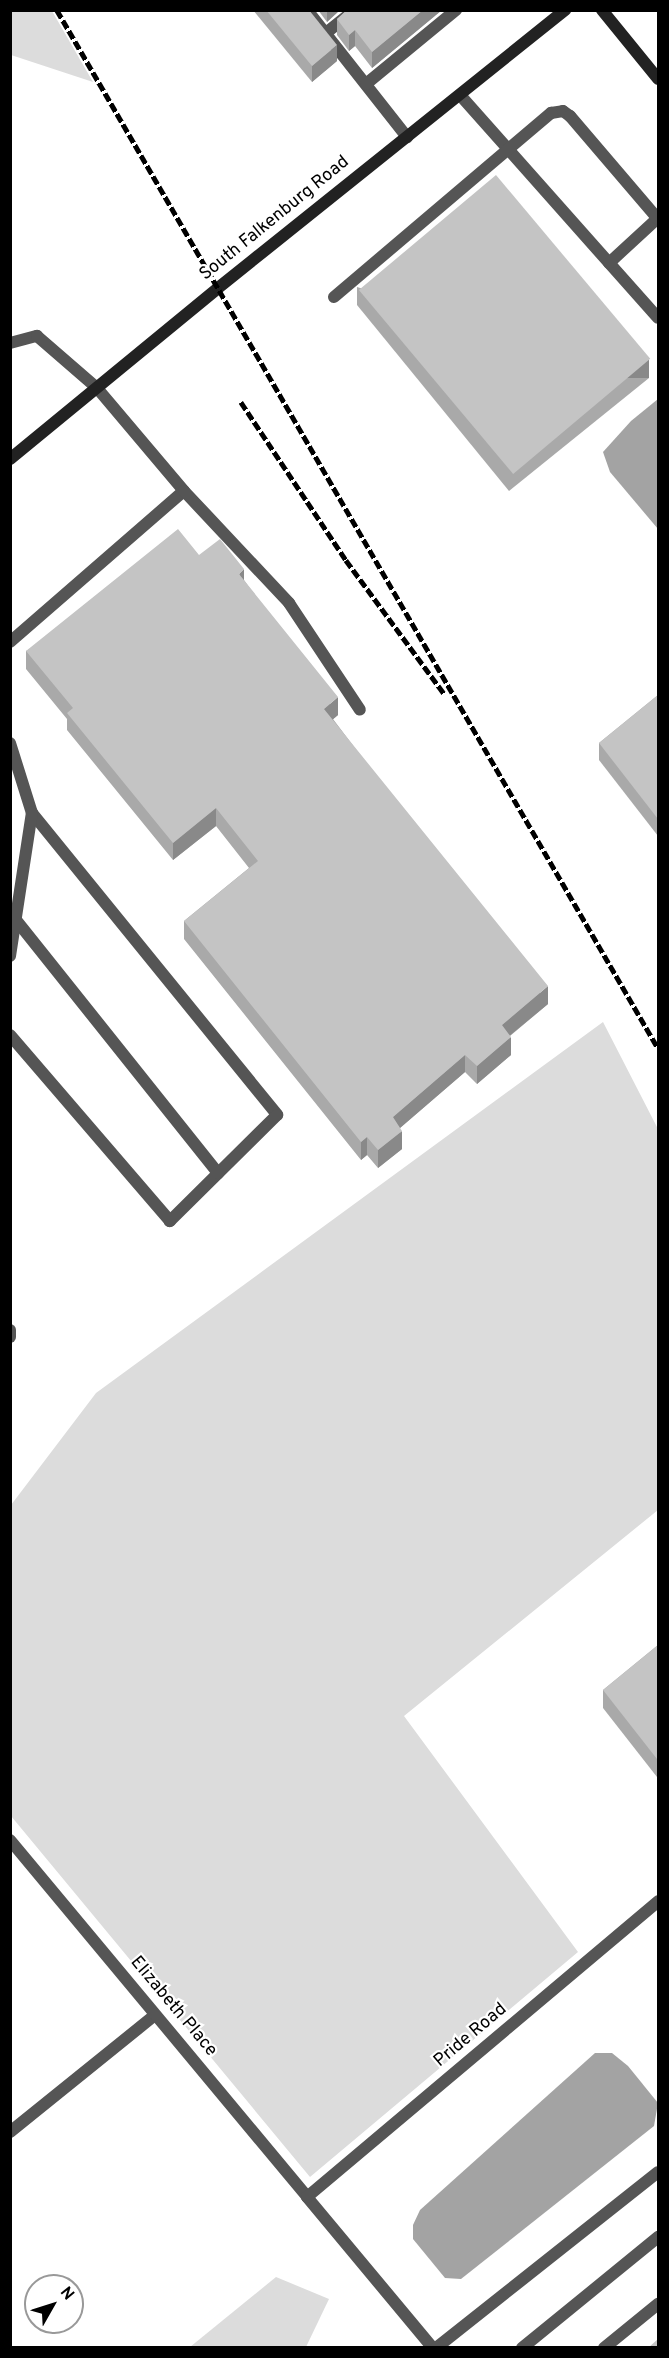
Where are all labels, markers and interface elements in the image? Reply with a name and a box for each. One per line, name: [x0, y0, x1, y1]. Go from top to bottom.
street label: South Falkenburg Road: [196, 152, 354, 286]
street label: Elizabeth Place: [125, 1953, 221, 2061]
street label: Pride Road: [430, 1999, 512, 2073]
north arrow: [24, 2274, 84, 2334]
text: N: [55, 2283, 78, 2305]

